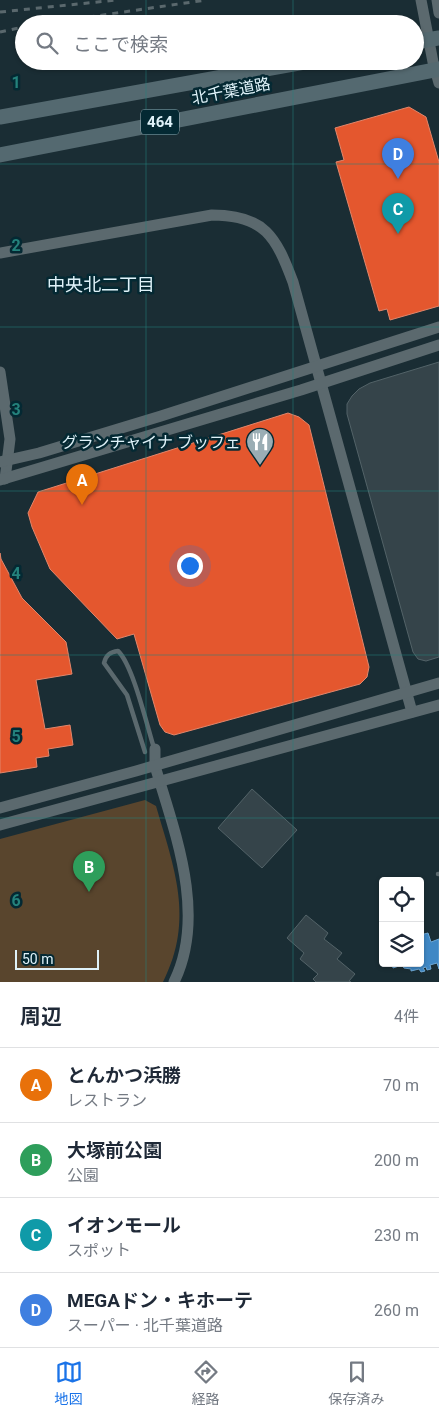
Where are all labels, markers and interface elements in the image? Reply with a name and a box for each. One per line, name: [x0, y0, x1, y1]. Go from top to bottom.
search box: [15, 15, 424, 70]
icon: search: [33, 29, 61, 57]
text: ここで検索: [73, 33, 168, 56]
text: 1: [11, 73, 21, 92]
street label: 北千葉道路: [190, 74, 272, 108]
road number: 464: [141, 110, 179, 134]
pin: D: [382, 138, 414, 179]
pin: C: [382, 193, 414, 234]
text: 2: [11, 236, 21, 255]
district label: 中央北二丁目: [47, 274, 155, 295]
text: 3: [11, 400, 21, 419]
restaurant icon: グランチャイナ ブッフェ: [245, 427, 275, 466]
place label: グランチャイナ ブッフェ: [62, 433, 241, 452]
pin: A: [66, 464, 98, 505]
your location: [177, 553, 203, 579]
text: 4: [11, 564, 21, 583]
text: 5: [11, 727, 21, 746]
pin: B: [73, 851, 105, 892]
map controls: [379, 877, 424, 967]
button: locate: [379, 877, 424, 922]
text: 6: [11, 891, 21, 910]
button: layers: [379, 922, 424, 967]
scale bar: [15, 947, 99, 970]
text: 50 m: [22, 951, 54, 967]
text: 周辺: [20, 1005, 62, 1029]
text: 4件: [394, 1007, 419, 1026]
text: とんかつ浜勝: [67, 1064, 181, 1087]
text: A: [31, 1076, 41, 1095]
text: 70 m: [383, 1076, 419, 1095]
text: レストラン: [67, 1091, 147, 1110]
text: 大塚前公園: [67, 1139, 162, 1162]
text: B: [31, 1151, 41, 1170]
text: 200 m: [374, 1151, 419, 1170]
text: 公園: [67, 1166, 99, 1185]
text: イオンモール: [67, 1214, 181, 1237]
text: C: [31, 1226, 41, 1245]
text: 230 m: [374, 1226, 419, 1245]
text: スポット: [67, 1241, 131, 1260]
text: MEGAドン・キホーテ: [67, 1289, 253, 1312]
text: D: [31, 1301, 41, 1320]
text: 260 m: [374, 1301, 419, 1320]
text: スーパー · 北千葉道路: [67, 1316, 223, 1335]
tab: 地図: [55, 1358, 83, 1408]
tab: 経路: [192, 1358, 220, 1408]
tab: 保存済み: [329, 1358, 385, 1408]

